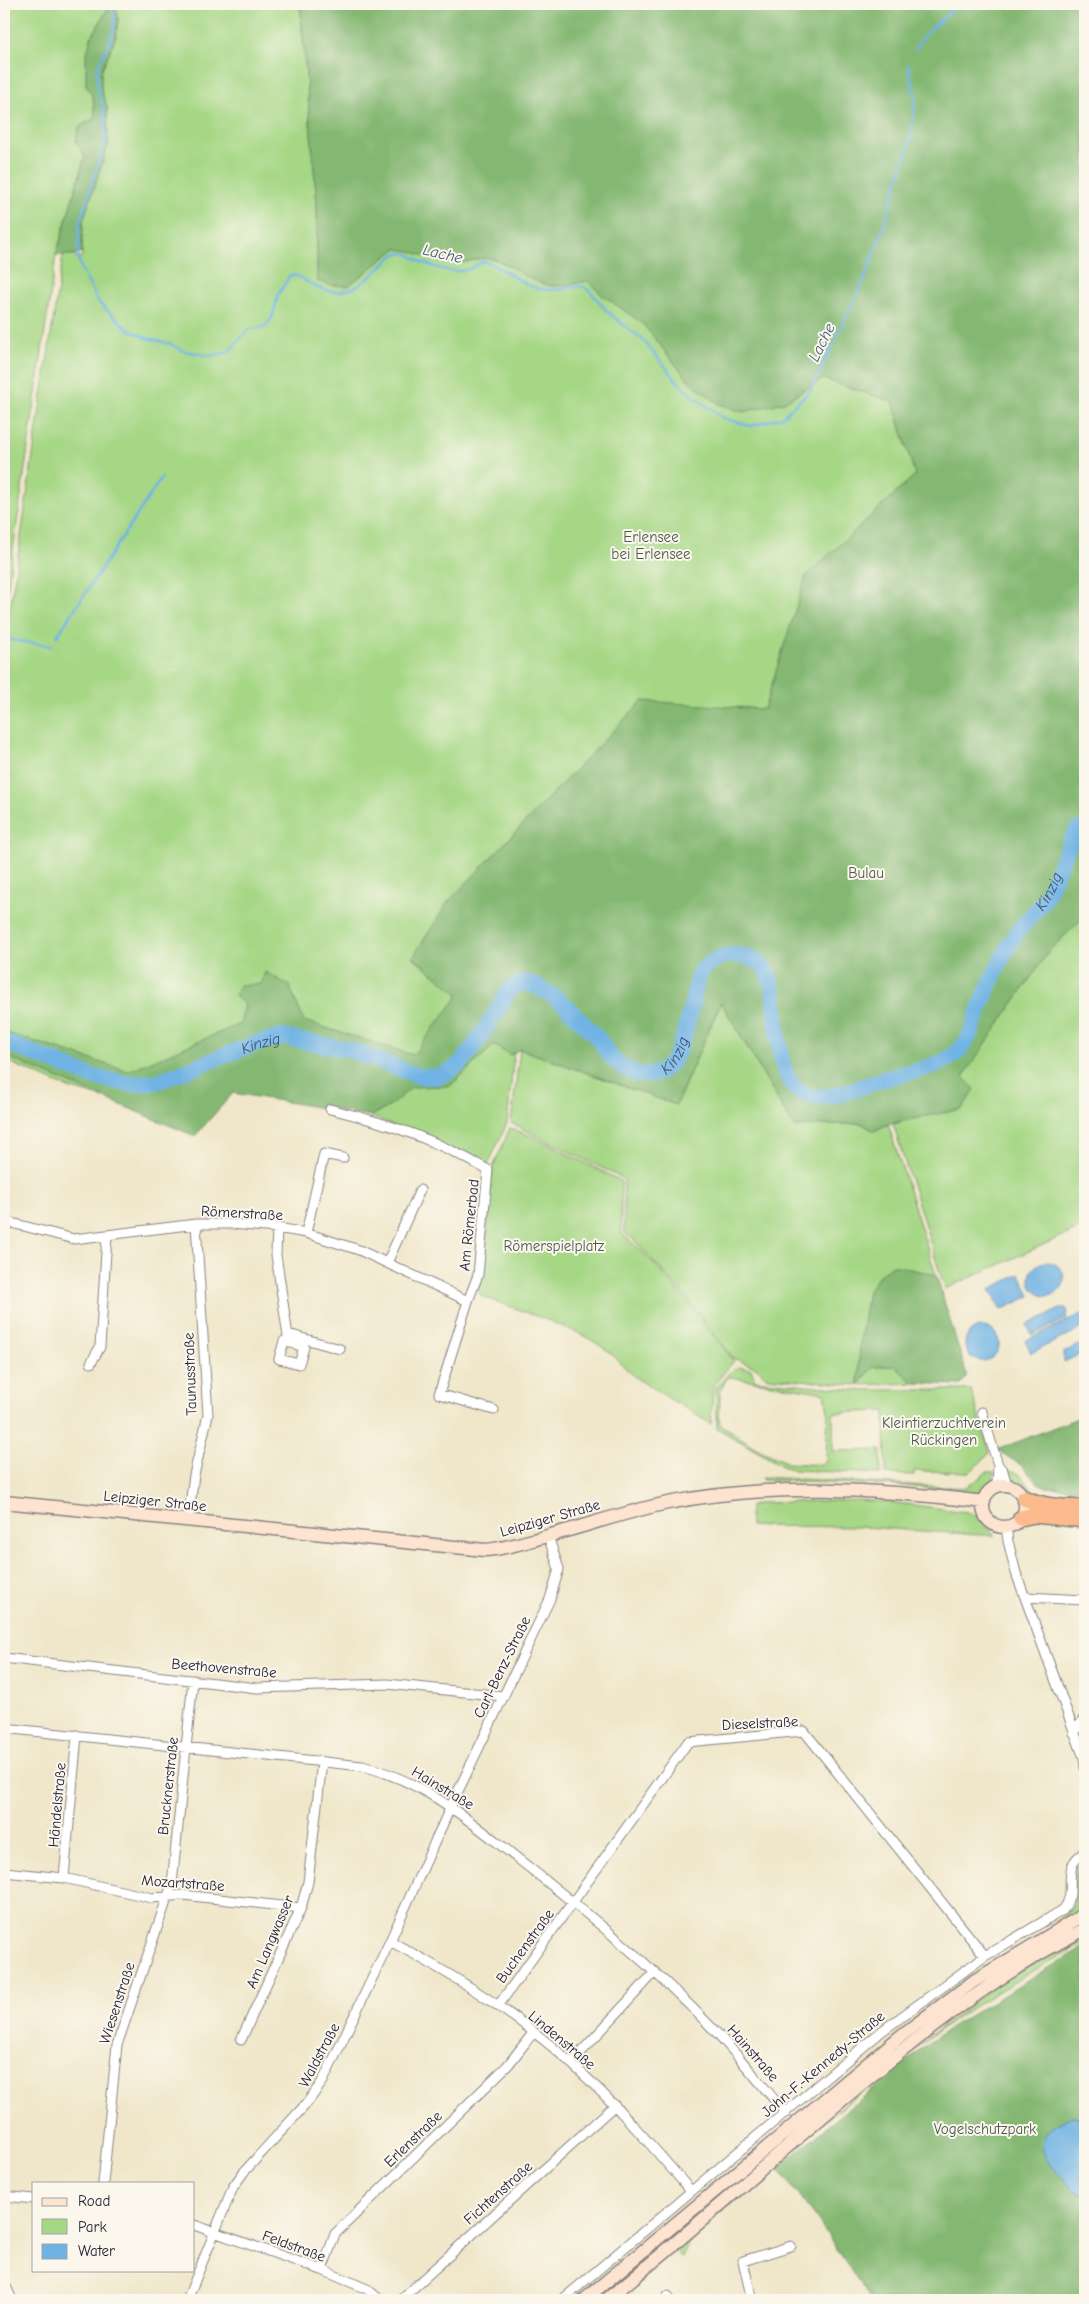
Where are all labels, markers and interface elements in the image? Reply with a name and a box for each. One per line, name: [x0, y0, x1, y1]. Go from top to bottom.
water label: Lache: [421, 241, 465, 267]
water label: Lache: [805, 320, 839, 365]
park label: Erlensee bei Erlensee: [611, 528, 691, 563]
park label: Bulau: [848, 864, 884, 882]
water label: Kinzig: [1032, 870, 1066, 914]
water label: Kinzig: [239, 1030, 282, 1058]
water label: Kinzig: [657, 1035, 693, 1078]
street label: Am Römerbad: [455, 1178, 483, 1272]
street label: Römerstraße: [201, 1202, 284, 1224]
park label: Römerspielplatz: [504, 1237, 605, 1255]
street label: Taunusstraße: [180, 1332, 200, 1416]
park label: Kleintierzuchtverein Rückingen: [882, 1414, 1006, 1449]
street label: Leipziger Straße: [103, 1487, 208, 1515]
street label: Leipziger Straße: [498, 1495, 603, 1541]
street label: Carl-Benz-Straße: [470, 1613, 535, 1721]
street label: Beethovenstraße: [171, 1654, 278, 1682]
street label: Dieselstraße: [721, 1712, 799, 1734]
street label: Brucknerstraße: [154, 1736, 182, 1836]
street label: Händelstraße: [44, 1761, 70, 1848]
street label: Hainstraße: [409, 1762, 478, 1814]
street label: Mozartstraße: [141, 1871, 226, 1895]
street label: Am Langwasser: [242, 1893, 298, 1991]
street label: Buchenstraße: [492, 1905, 558, 1987]
street label: Wiesenstraße: [95, 1959, 139, 2046]
street label: Lindenstraße: [525, 2007, 600, 2074]
street label: John-F.-Kennedy-Straße: [758, 2007, 889, 2121]
street label: Waldstraße: [295, 2019, 344, 2090]
street label: Hainstraße: [723, 2021, 783, 2086]
street label: Erlenstraße: [380, 2107, 446, 2171]
park label: Vogelschutzpark: [934, 2120, 1037, 2138]
street label: Fichtenstraße: [460, 2157, 536, 2229]
legend: [32, 2182, 195, 2272]
text: Road: [78, 2192, 110, 2210]
text: Park: [78, 2218, 107, 2236]
street label: Feldstraße: [260, 2226, 328, 2266]
text: Water: [78, 2242, 115, 2260]

